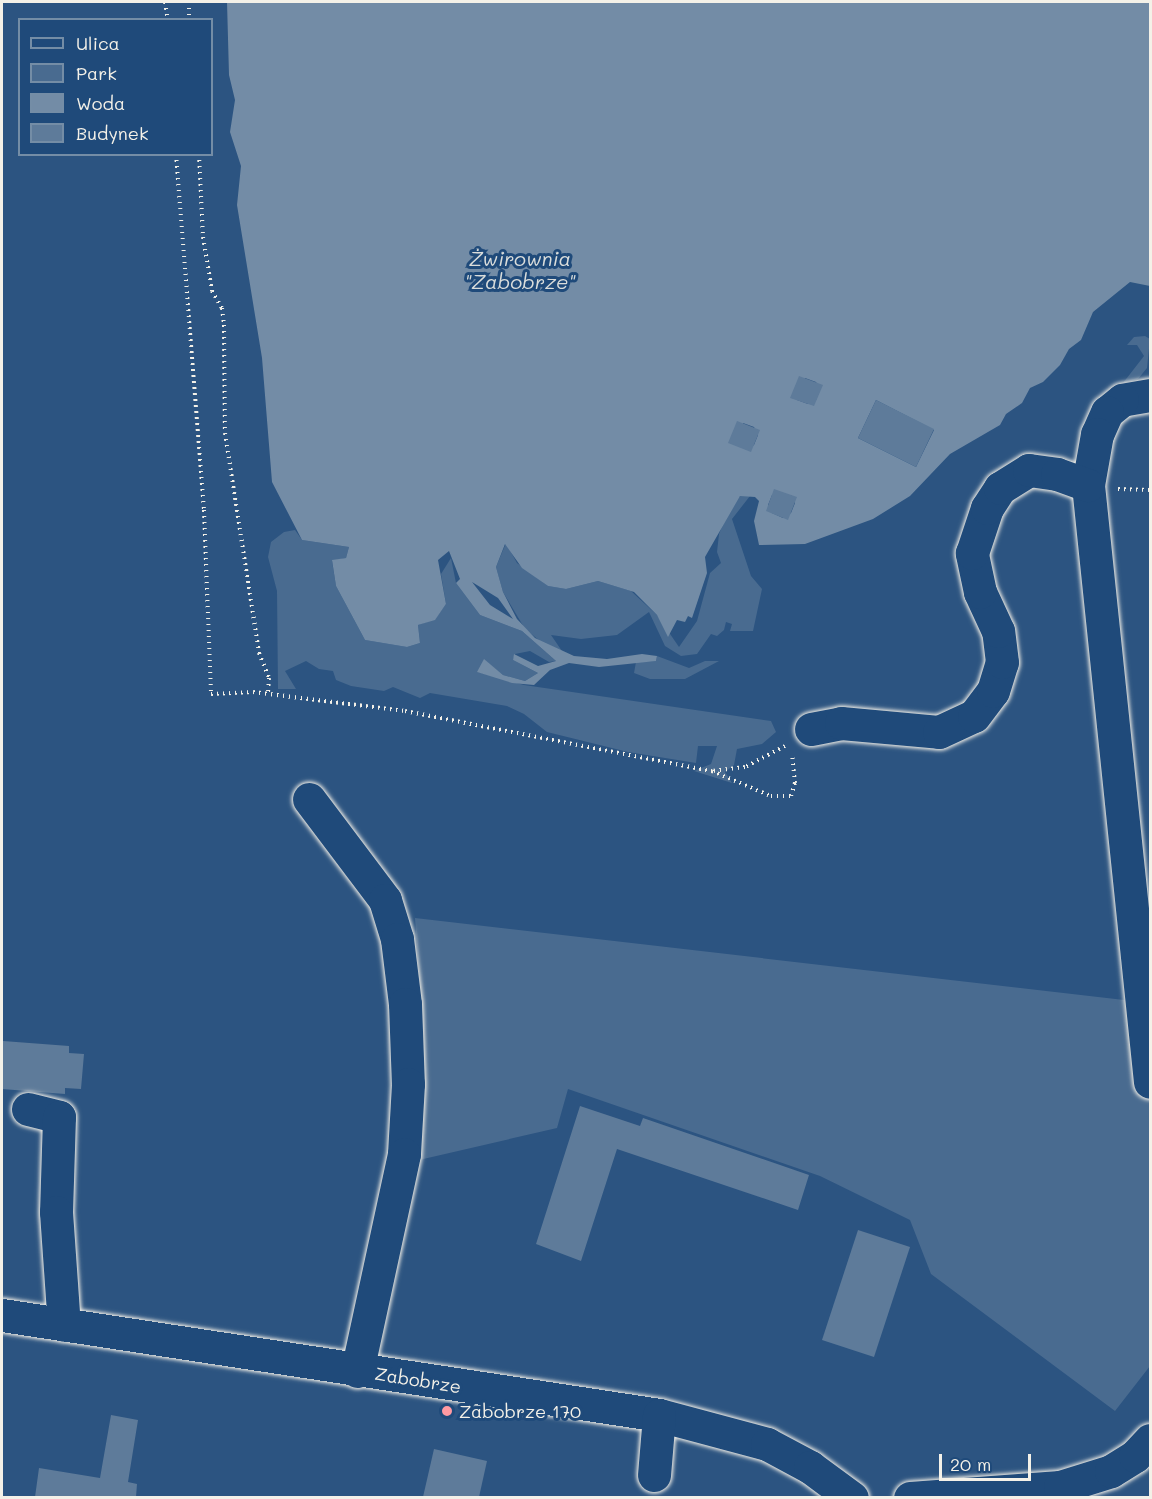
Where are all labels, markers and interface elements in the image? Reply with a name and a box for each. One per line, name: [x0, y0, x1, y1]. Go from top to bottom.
legend: [18, 18, 213, 156]
text: Ulica: [76, 31, 120, 55]
text: Park: [76, 61, 117, 85]
text: Woda: [76, 91, 125, 115]
text: Budynek: [76, 121, 149, 145]
water label: Żwirownia "Zabobrze": [465, 246, 575, 293]
street label: Zabobrze: [373, 1363, 463, 1397]
place label: Zabobrze 170: [459, 1400, 581, 1422]
marker: Zabobrze 170: [440, 1404, 454, 1418]
scale bar: [942, 1442, 1034, 1480]
text: 20 m: [950, 1452, 991, 1476]

